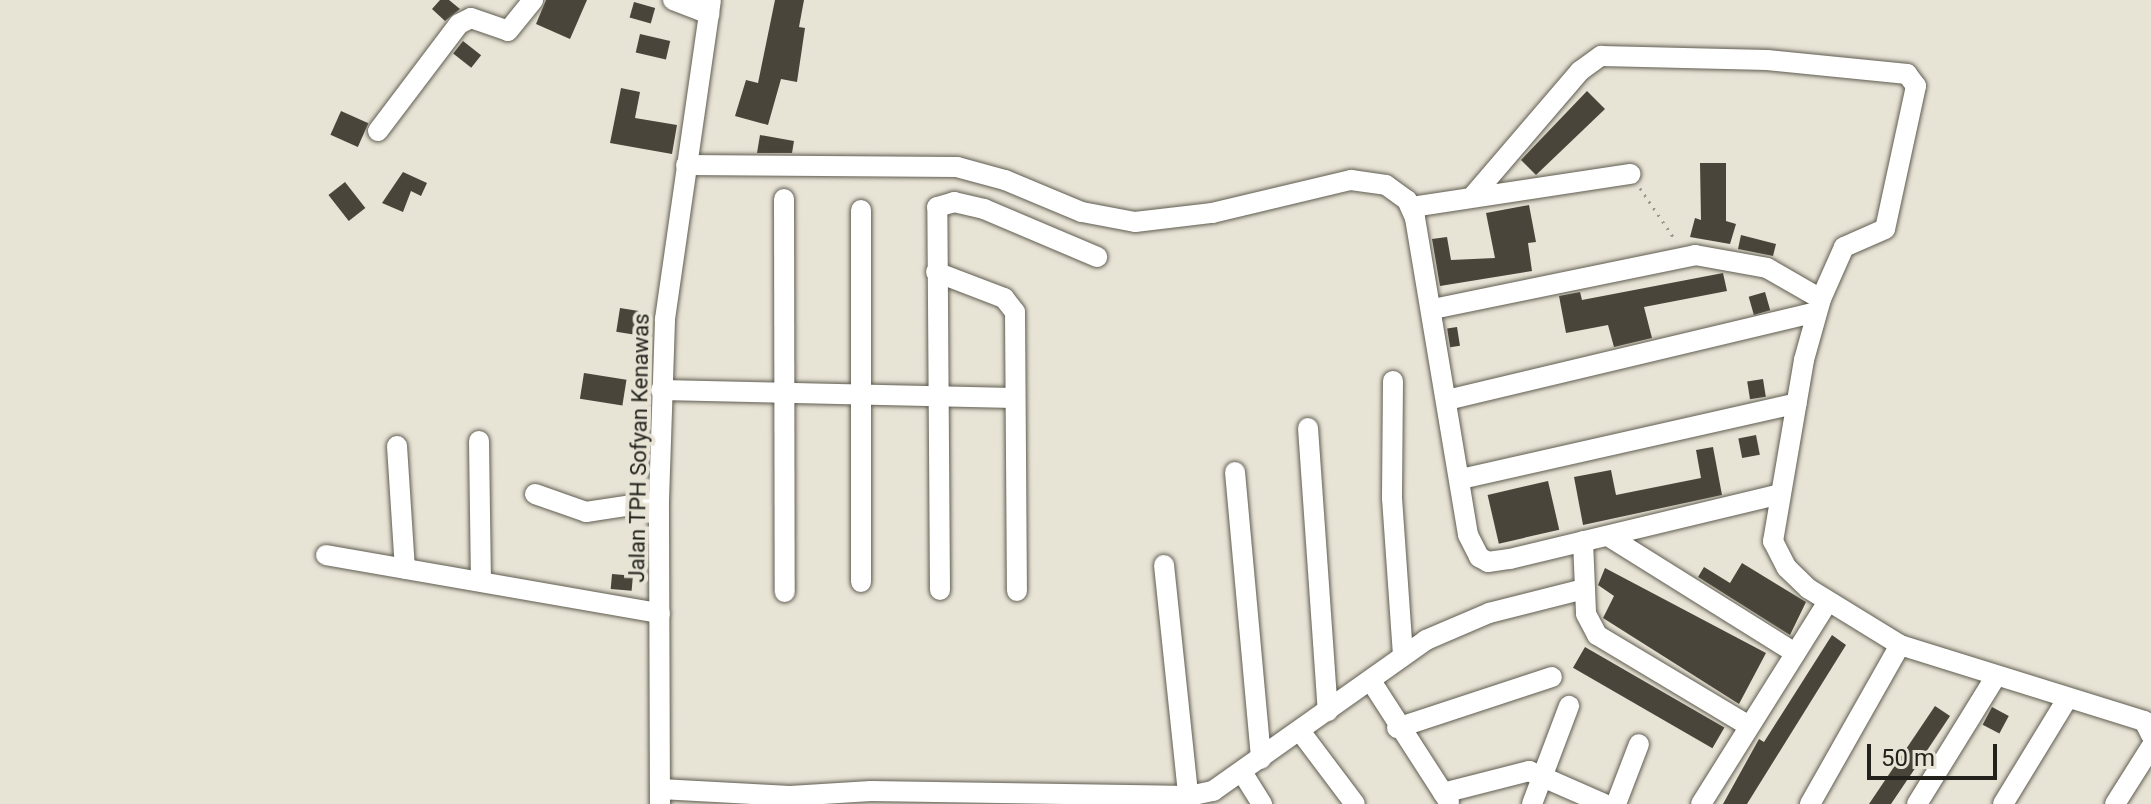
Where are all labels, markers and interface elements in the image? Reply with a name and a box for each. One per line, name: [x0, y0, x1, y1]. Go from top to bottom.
street label: Jalan TPH Sofyan Kenawas: [623, 313, 655, 583]
scale bar: [1871, 728, 2001, 778]
text: 50 m: [1881, 744, 1935, 772]

